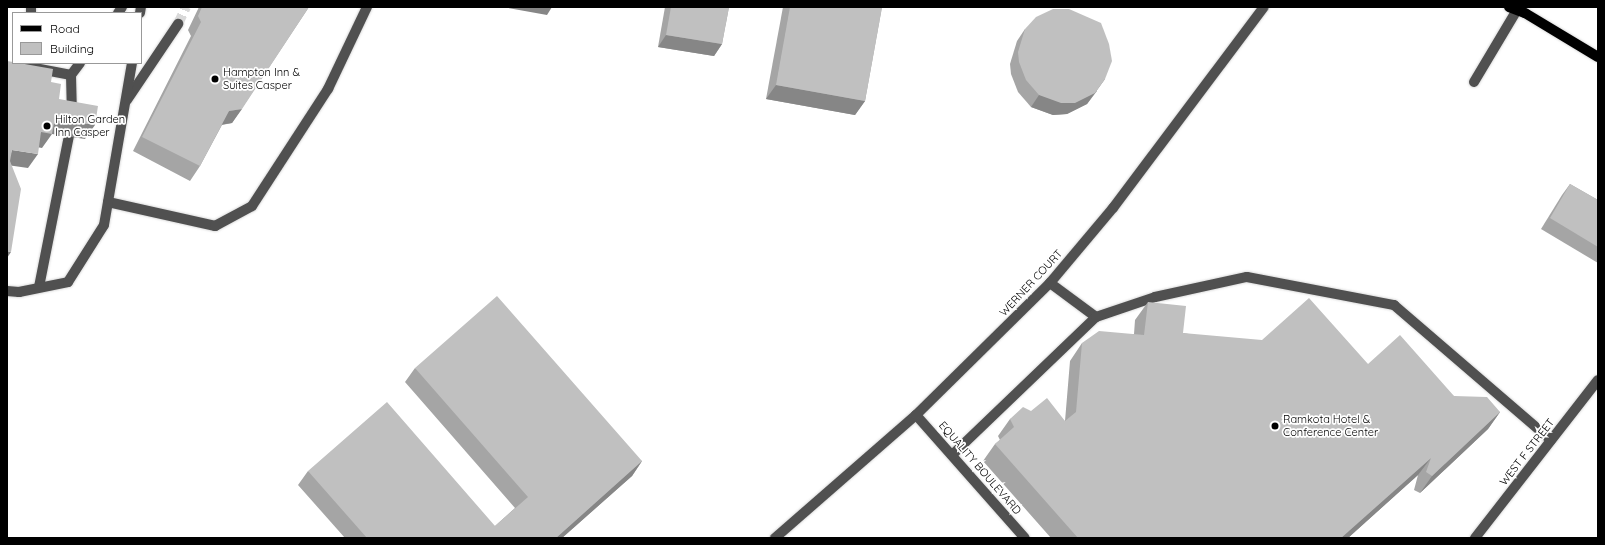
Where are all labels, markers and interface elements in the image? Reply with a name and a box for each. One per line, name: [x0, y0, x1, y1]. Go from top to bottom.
legend: [12, 12, 142, 64]
text: Road: [50, 21, 80, 36]
text: Building: [50, 41, 94, 56]
place label: Hampton Inn & Suites Casper: [223, 66, 300, 92]
marker: Hampton Inn & Suites Casper: [210, 74, 220, 84]
place label: Hilton Garden Inn Casper: [55, 113, 125, 139]
marker: Hilton Garden Inn Casper: [42, 121, 52, 131]
street label: WERNER COURT: [997, 247, 1065, 319]
place label: Ramkota Hotel & Conference Center: [1283, 413, 1378, 439]
street label: WEST F STREET: [1497, 416, 1557, 488]
street label: EQUALITY BOULEVARD: [936, 419, 1024, 517]
marker: Ramkota Hotel & Conference Center: [1270, 421, 1280, 431]

